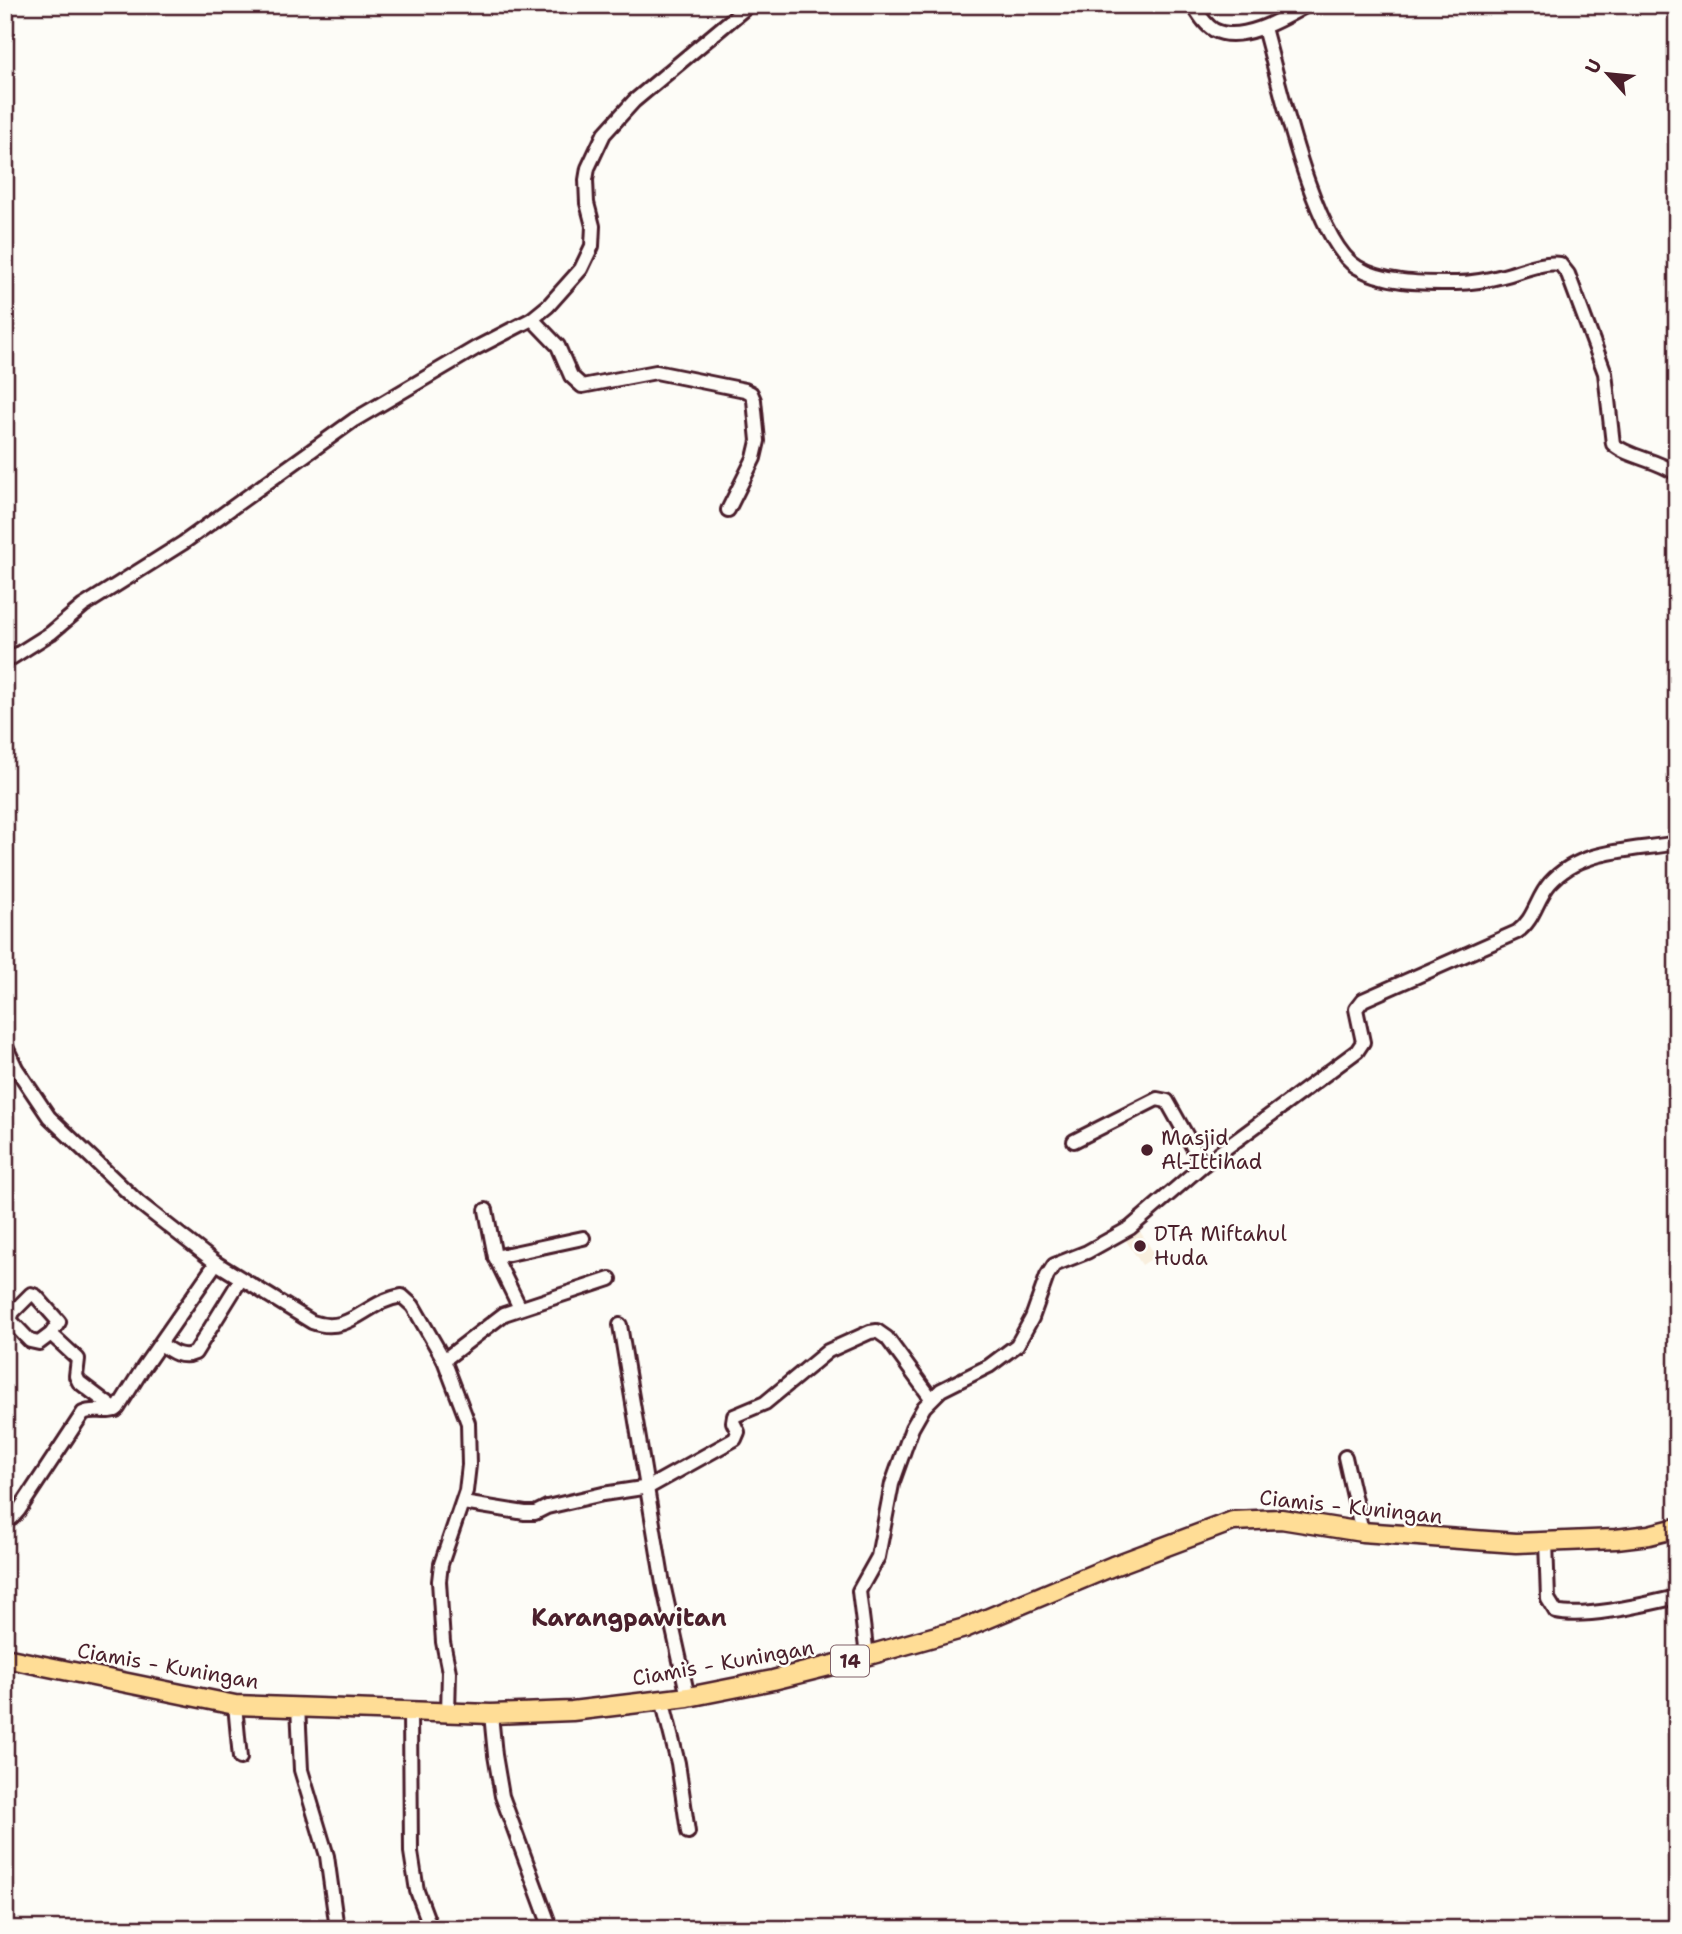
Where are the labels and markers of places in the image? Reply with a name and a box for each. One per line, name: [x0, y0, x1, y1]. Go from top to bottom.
place label: Masjid Al-Ittihad: [1161, 1124, 1262, 1176]
marker: Masjid Al-Ittihad: [1139, 1142, 1155, 1158]
place label: DTA Miftahul Huda: [1154, 1220, 1287, 1272]
marker: DTA Miftahul Huda: [1132, 1238, 1148, 1254]

